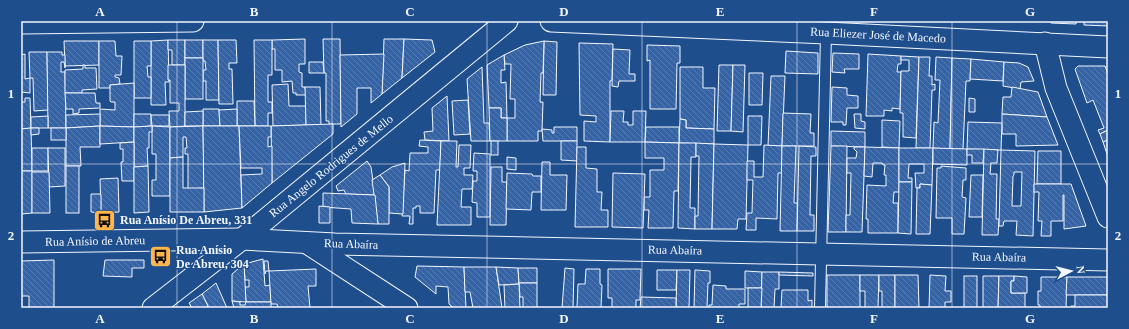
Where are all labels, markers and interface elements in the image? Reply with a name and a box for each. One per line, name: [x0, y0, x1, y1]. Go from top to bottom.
text: A: [95, 4, 105, 19]
text: B: [250, 4, 259, 19]
text: C: [405, 4, 415, 19]
text: D: [559, 4, 569, 19]
text: E: [716, 4, 724, 19]
text: F: [870, 4, 878, 19]
text: G: [1025, 4, 1035, 19]
street label: Rua Eliezer José de Macedo: [810, 24, 946, 46]
text: 1: [8, 86, 14, 101]
text: 1: [1115, 86, 1121, 101]
street label: Rua Angelo Rodrigues de Mello: [266, 112, 396, 220]
bus stop icon: Rua Anísio De Abreu, 331: [92, 207, 118, 233]
place label: Rua Anísio De Abreu, 331: [120, 213, 252, 227]
text: 2: [8, 228, 14, 243]
text: 2: [1115, 228, 1121, 243]
street label: Rua Anísio de Abreu: [45, 233, 145, 249]
street label: Rua Abaíra: [324, 236, 379, 252]
place label: Rua Anísio De Abreu, 304: [176, 243, 249, 271]
street label: Rua Abaíra: [648, 243, 703, 257]
bus stop icon: Rua Anísio De Abreu, 304: [148, 244, 174, 270]
street label: Rua Abaíra: [972, 250, 1027, 264]
north arrow: [1051, 251, 1091, 291]
text: N: [1074, 265, 1087, 275]
text: A: [95, 311, 105, 326]
text: B: [250, 311, 259, 326]
text: C: [405, 311, 415, 326]
text: D: [559, 311, 569, 326]
text: E: [716, 311, 724, 326]
text: F: [870, 311, 878, 326]
text: G: [1025, 311, 1035, 326]

